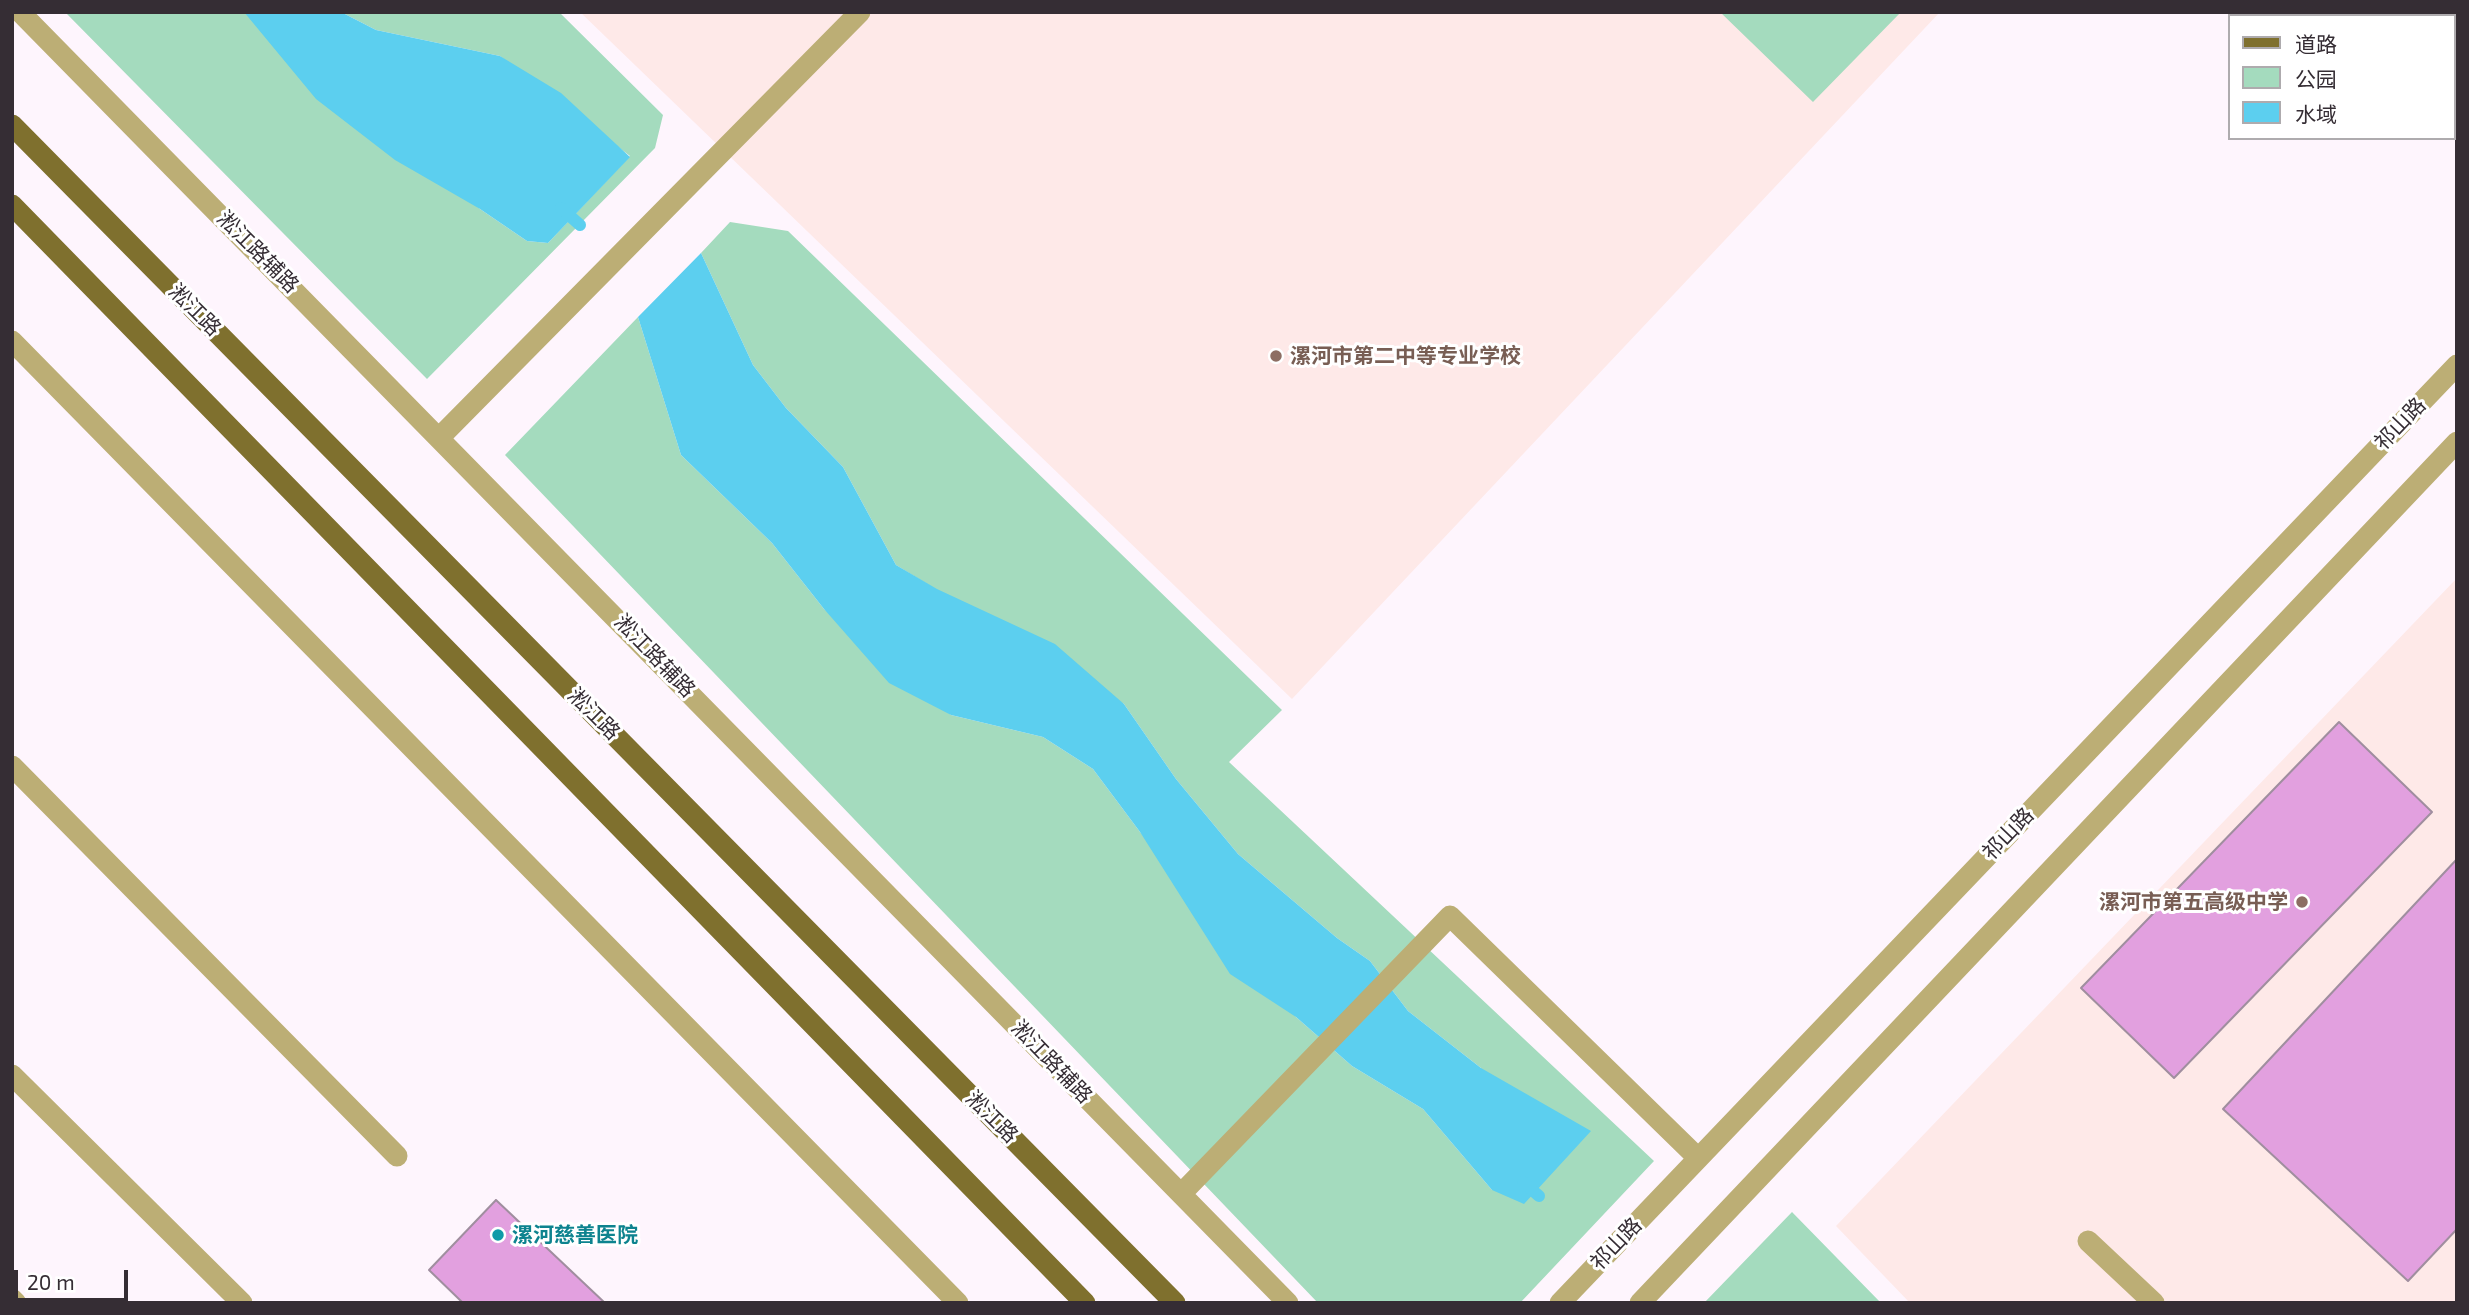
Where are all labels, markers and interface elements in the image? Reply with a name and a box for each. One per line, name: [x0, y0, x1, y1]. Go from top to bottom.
legend: [2228, 14, 2455, 140]
text: 道路: [2295, 31, 2337, 56]
text: 公园: [2295, 66, 2337, 91]
text: 水域: [2295, 101, 2337, 126]
street label: 淞江路辅路: [212, 206, 304, 298]
street label: 淞江路: [164, 279, 226, 341]
place label: 漯河市第二中等专业学校: [1290, 343, 1521, 369]
marker: 漯河市第二中等专业学校: [1268, 348, 1284, 364]
street label: 祁山路: [2369, 393, 2431, 455]
street label: 淞江路辅路: [609, 609, 701, 703]
street label: 淞江路: [563, 683, 625, 745]
street label: 祁山路: [1977, 803, 2039, 865]
place label: 漯河市第五高级中学: [2099, 889, 2288, 915]
marker: 漯河市第五高级中学: [2294, 894, 2310, 910]
street label: 淞江路辅路: [1006, 1015, 1098, 1109]
street label: 淞江路: [961, 1086, 1023, 1148]
street label: 祁山路: [1585, 1213, 1647, 1275]
place label: 漯河慈善医院: [512, 1222, 638, 1248]
marker: 漯河慈善医院: [490, 1227, 506, 1243]
scale bar: [18, 1256, 131, 1300]
text: 20 m: [27, 1269, 75, 1294]

